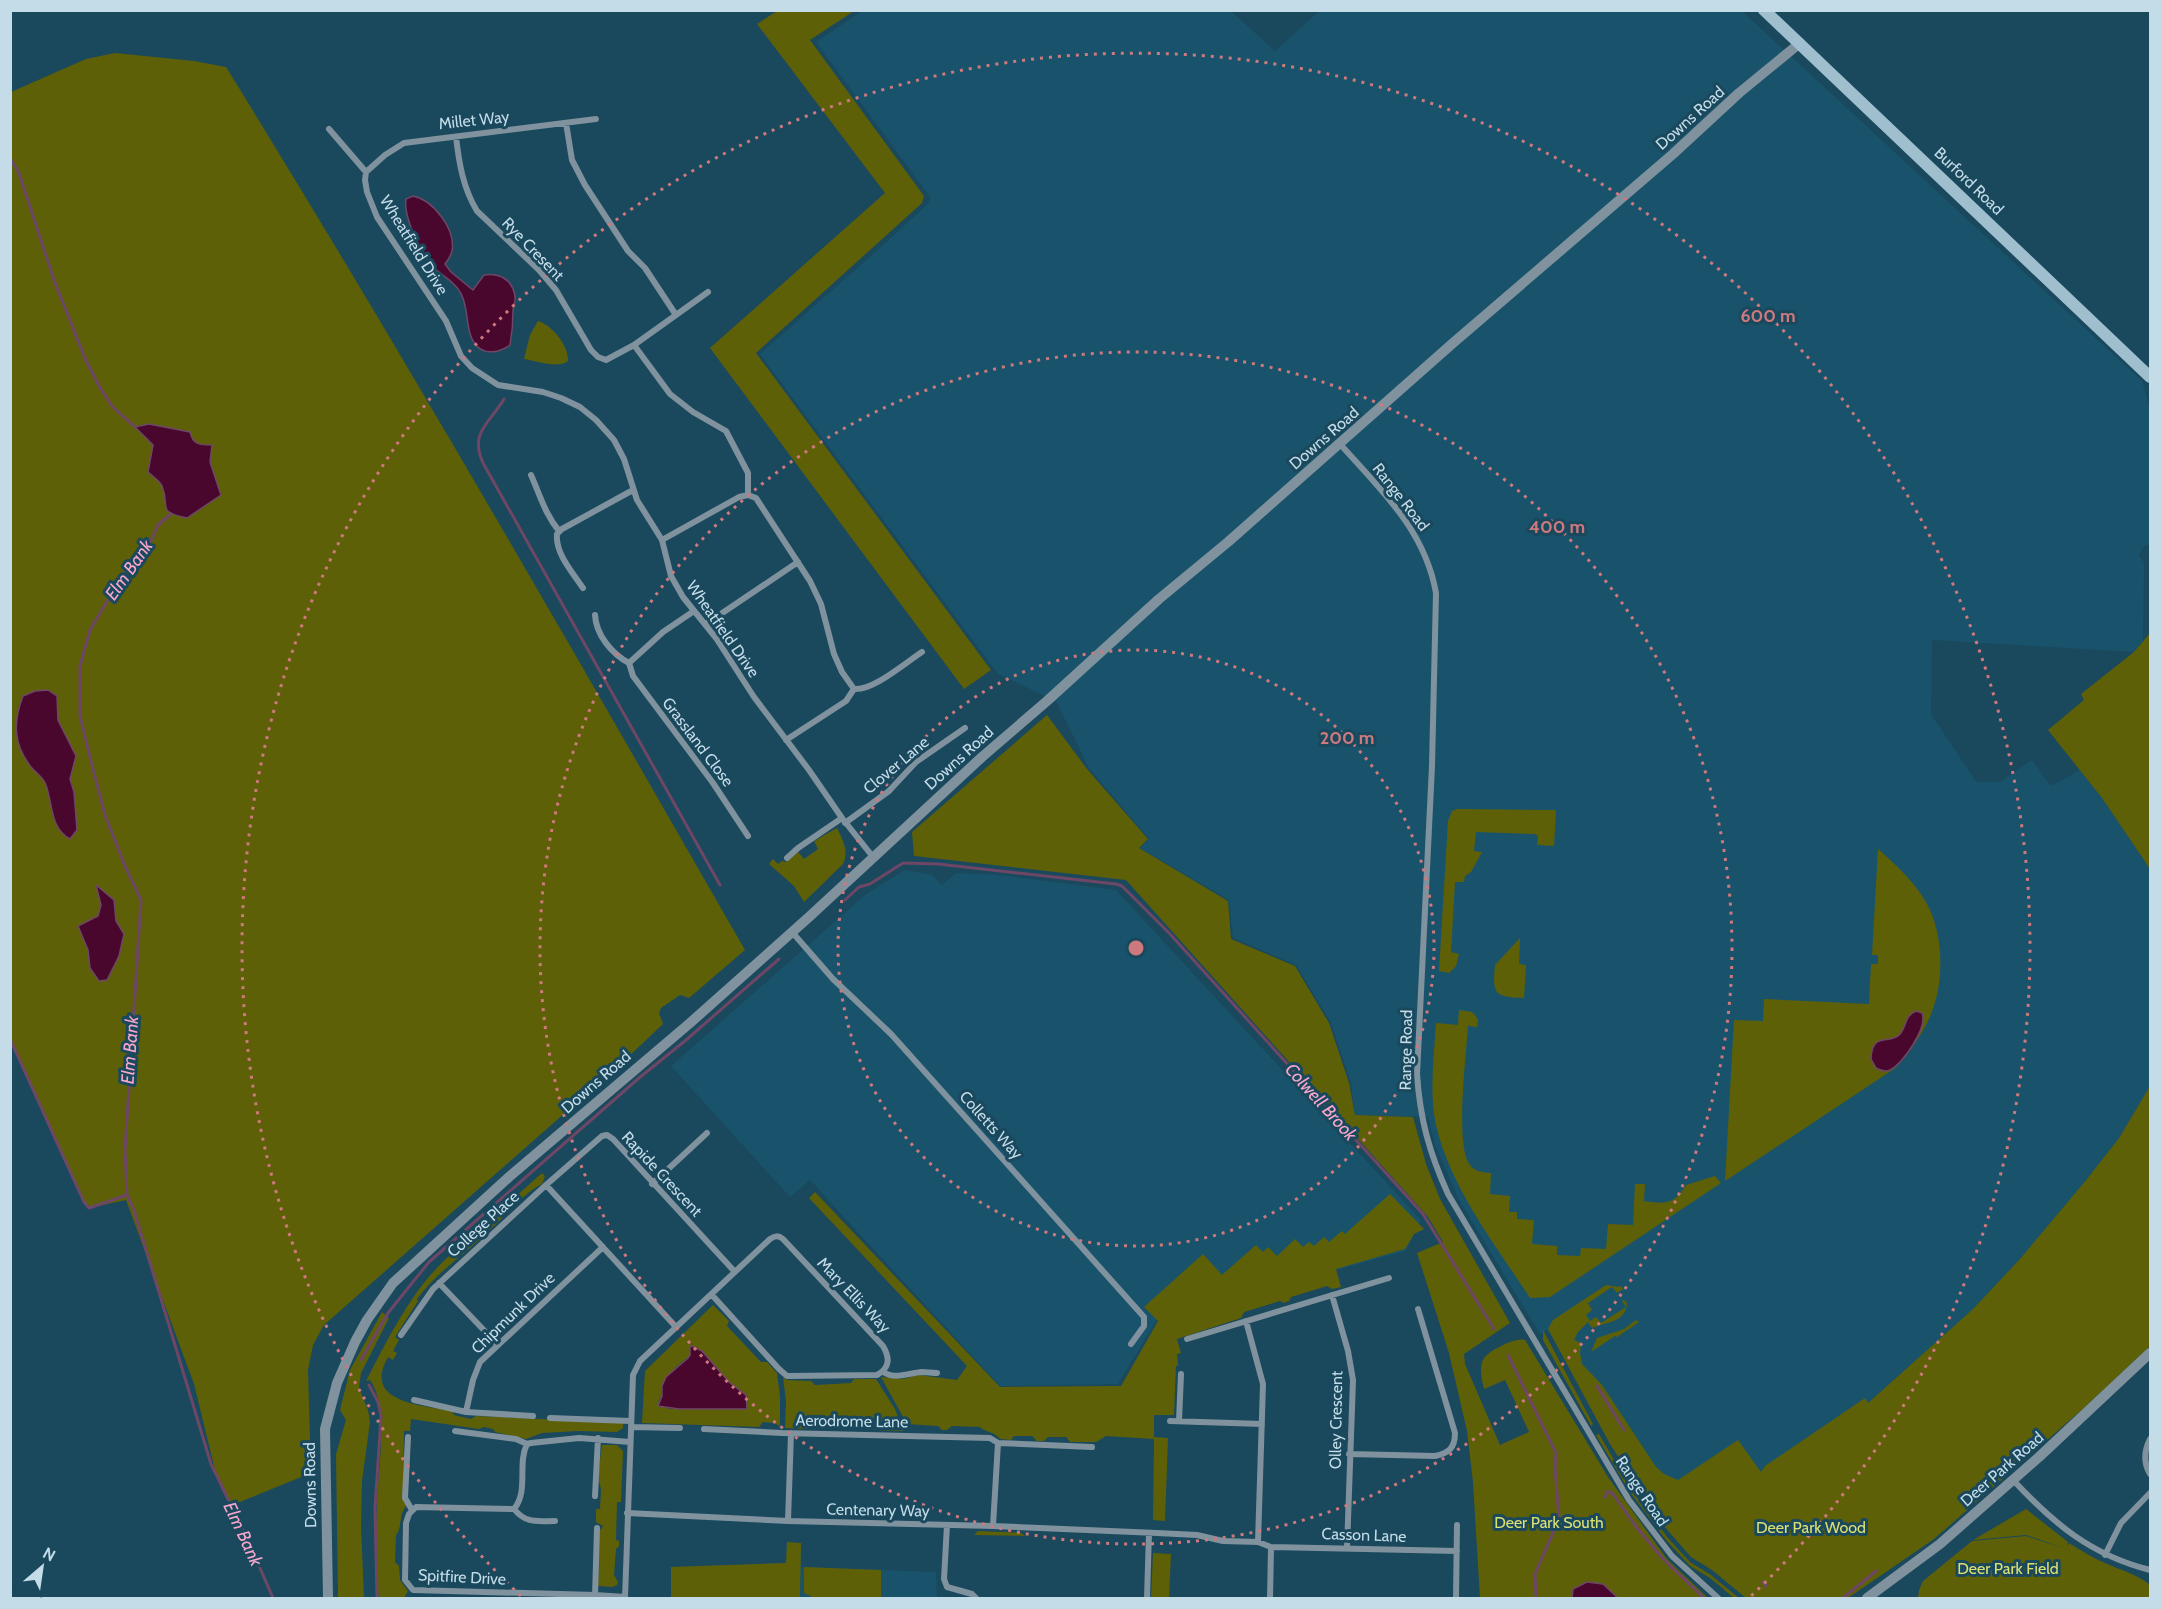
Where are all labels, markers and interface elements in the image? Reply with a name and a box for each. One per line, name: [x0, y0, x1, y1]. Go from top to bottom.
street label: Downs Road: [1652, 82, 1728, 154]
street label: Millet Way: [438, 107, 510, 133]
street label: Burford Road: [1930, 143, 2008, 219]
street label: Wheatfield Drive: [376, 192, 452, 298]
street label: Rye Cresent: [498, 213, 568, 285]
text: 600 m: [1740, 305, 1796, 327]
street label: Downs Road: [1285, 403, 1363, 473]
street label: Range Road: [1369, 459, 1433, 535]
text: 400 m: [1529, 516, 1585, 538]
water label: Elm Bank: [100, 535, 158, 604]
street label: Wheatfield Drive: [683, 577, 763, 681]
street label: Grassland Close: [658, 694, 738, 790]
street label: Downs Road: [921, 722, 997, 794]
text: 200 m: [1320, 727, 1374, 749]
street label: Clover Lane: [859, 732, 933, 798]
centre of rings: [1126, 938, 1146, 958]
street label: Range Road: [1396, 1010, 1416, 1090]
water label: Elm Bank: [117, 1014, 143, 1085]
street label: Downs Road: [557, 1047, 635, 1117]
water label: Colwell Brook: [1280, 1059, 1363, 1146]
street label: Colletts Way: [955, 1087, 1027, 1163]
street label: Rapide Crescent: [618, 1128, 707, 1221]
street label: College Place: [443, 1187, 523, 1261]
street label: Mary Ellis Way: [813, 1253, 895, 1337]
street label: Chipmunk Drive: [467, 1268, 559, 1358]
street label: Olley Crescent: [1326, 1370, 1346, 1469]
street label: Aerodrome Lane: [795, 1411, 909, 1431]
street label: Deer Park Road: [1957, 1428, 2047, 1510]
street label: Downs Road: [300, 1442, 320, 1528]
street label: Range Road: [1612, 1452, 1672, 1530]
water label: Elm Bank: [219, 1498, 268, 1571]
street label: Centenary Way: [826, 1500, 930, 1520]
park label: Deer Park South: [1494, 1513, 1604, 1532]
park label: Deer Park Wood: [1756, 1518, 1866, 1537]
street label: Casson Lane: [1321, 1524, 1407, 1546]
north arrow: [12, 1537, 72, 1597]
text: N: [39, 1543, 59, 1565]
park label: Deer Park Field: [1957, 1559, 2059, 1578]
street label: Spitfire Drive: [417, 1565, 507, 1589]

